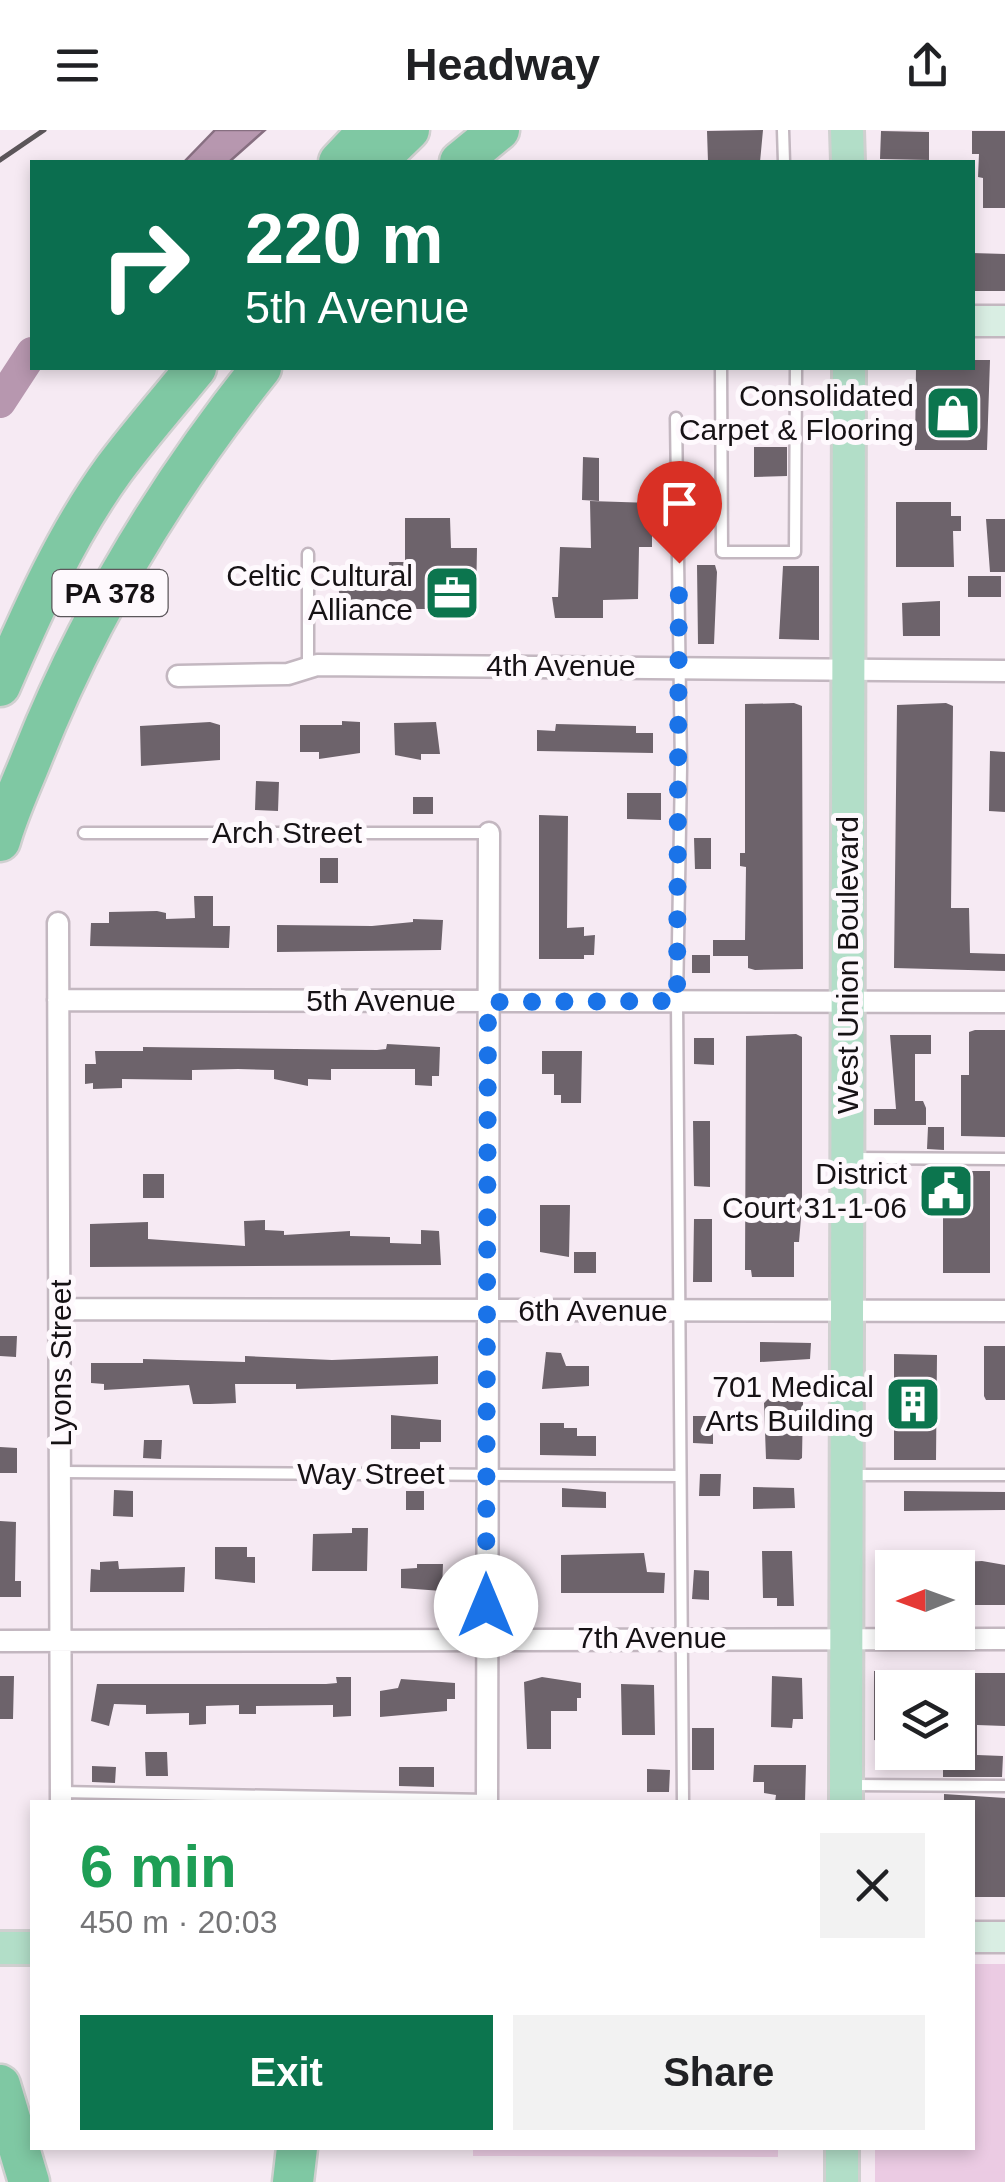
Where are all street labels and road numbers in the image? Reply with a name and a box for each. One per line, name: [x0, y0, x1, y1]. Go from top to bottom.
road number: PA 378: [52, 570, 168, 616]
street label: 4th Avenue: [486, 649, 636, 682]
street label: Arch Street: [212, 816, 363, 849]
street label: West Union Boulevard: [831, 816, 864, 1114]
street label: 5th Avenue: [306, 984, 456, 1017]
street label: Lyons Street: [44, 1279, 77, 1447]
street label: 6th Avenue: [518, 1294, 668, 1327]
street label: Way Street: [297, 1457, 445, 1490]
street label: 7th Avenue: [577, 1621, 727, 1654]

